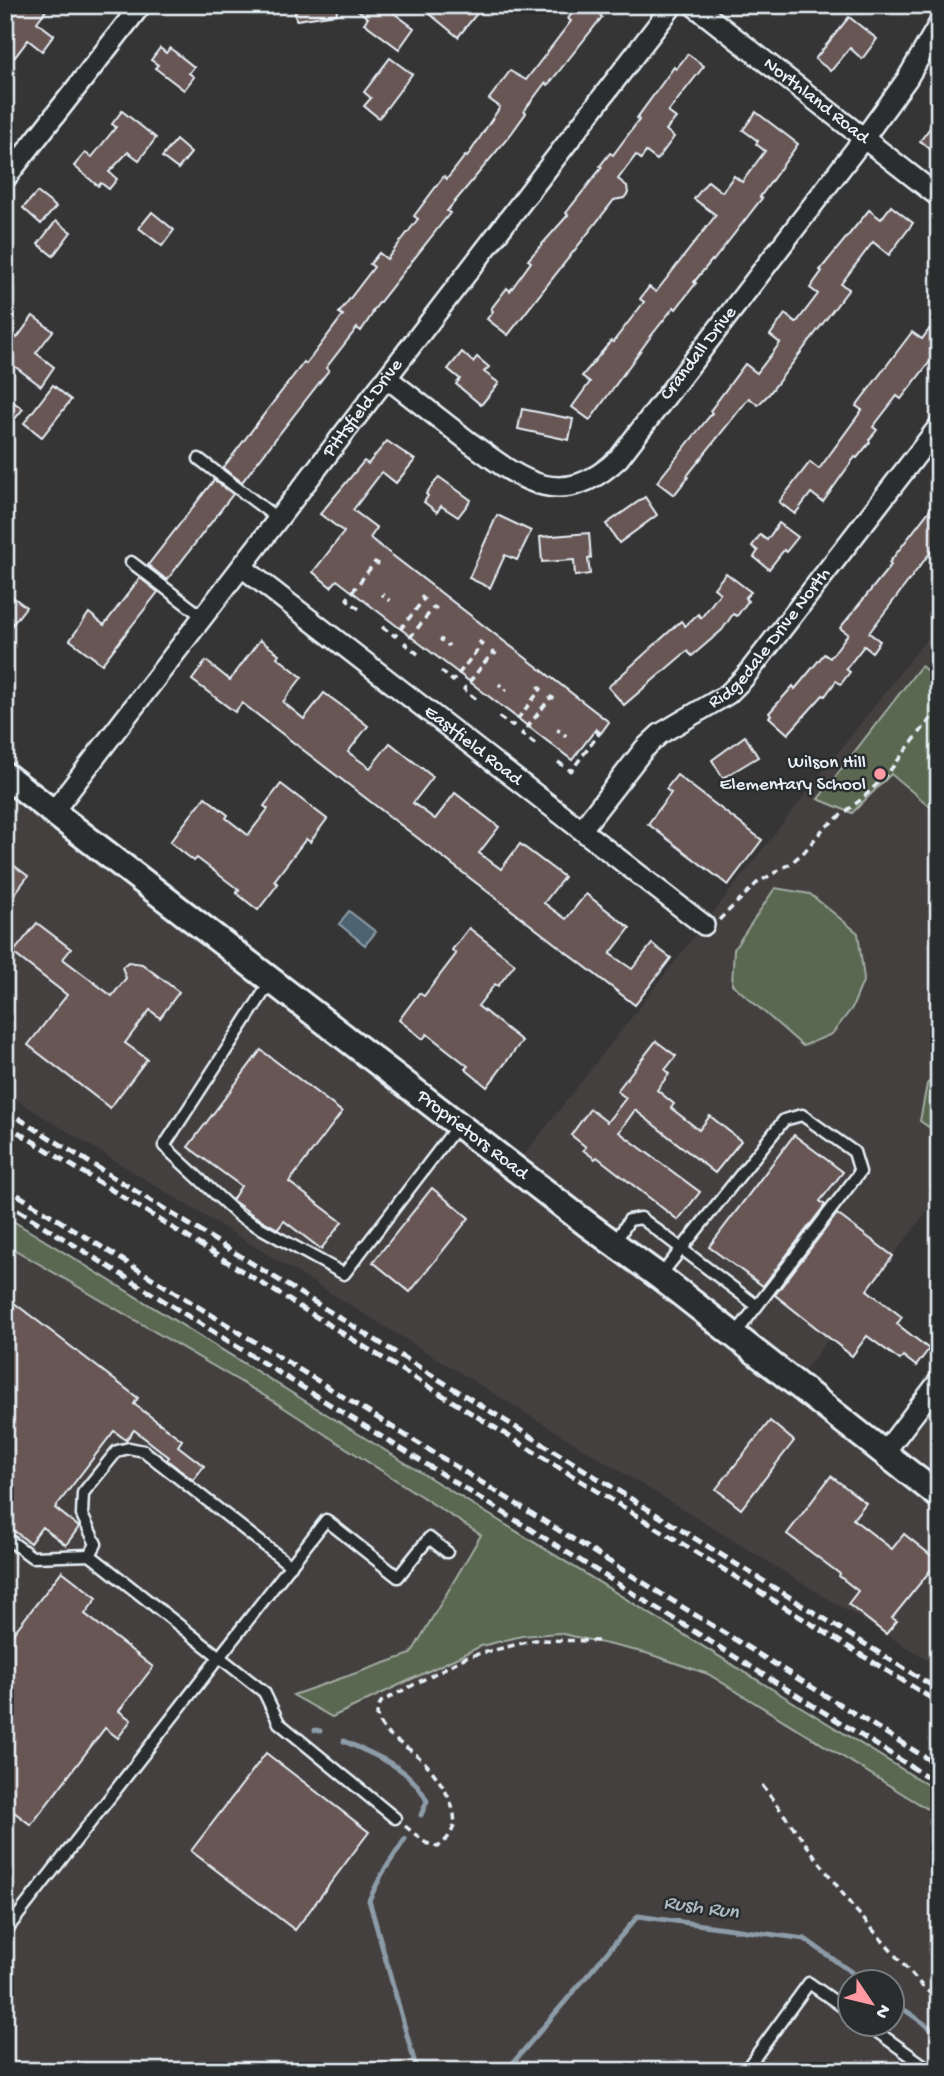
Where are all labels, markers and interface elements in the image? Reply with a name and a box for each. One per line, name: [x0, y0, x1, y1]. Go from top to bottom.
street label: Northland Road: [758, 53, 875, 151]
street label: Crandall Drive: [655, 302, 742, 405]
street label: Pittsfield Drive: [317, 354, 408, 463]
street label: Ridgedale Drive North: [704, 564, 836, 714]
street label: Eastfield Road: [419, 701, 528, 792]
place label: Wilson Hill Elementary School: [720, 752, 866, 797]
marker: Wilson Hill Elementary School: [872, 766, 888, 782]
street label: Proprietors Road: [411, 1085, 534, 1187]
water label: Rush Run: [662, 1891, 741, 1927]
north arrow: [836, 1968, 906, 2038]
text: N: [869, 1999, 895, 2022]

